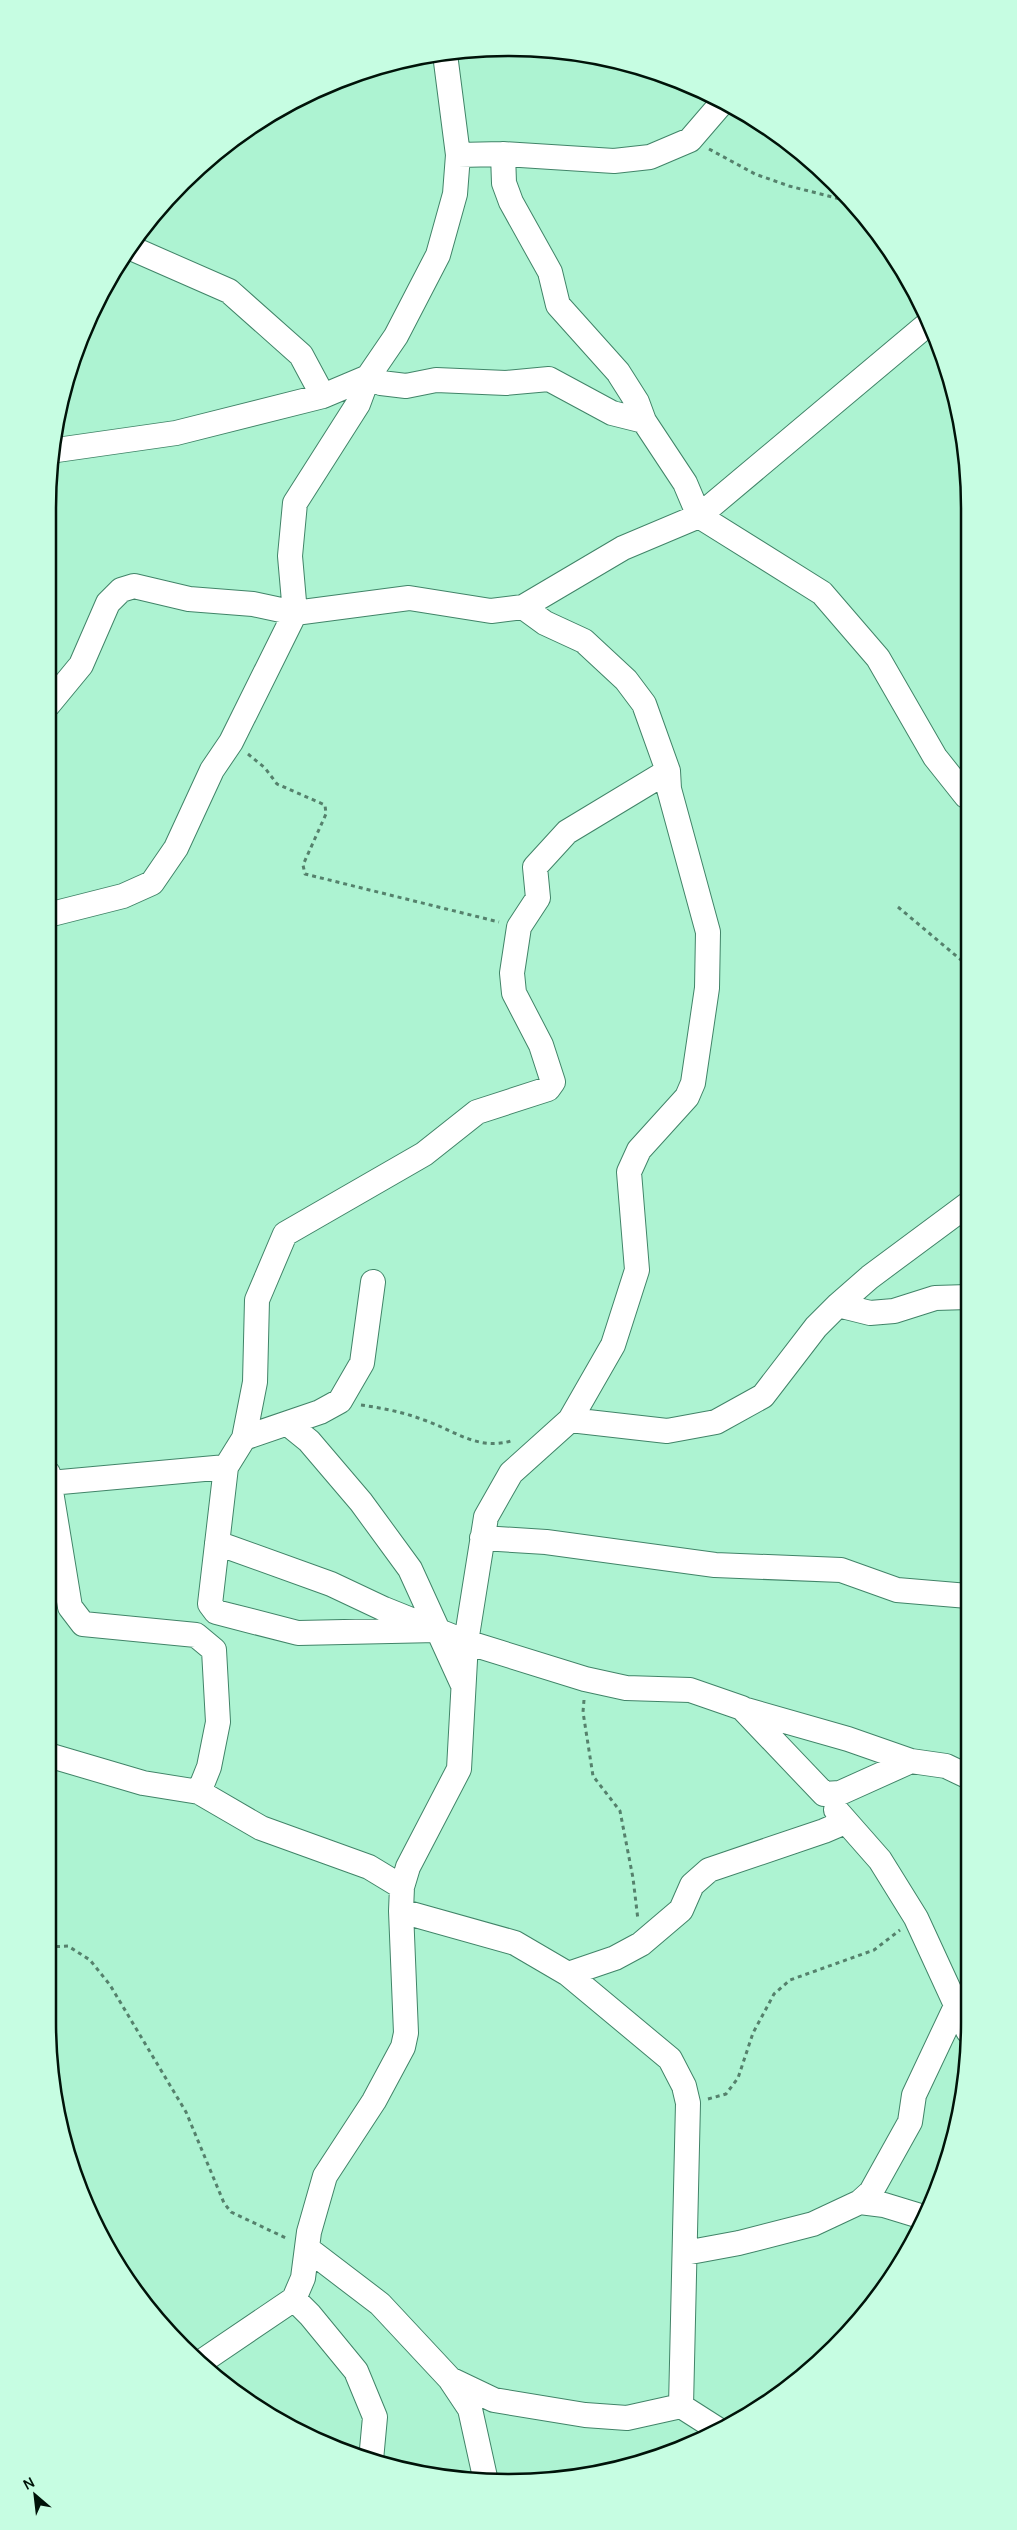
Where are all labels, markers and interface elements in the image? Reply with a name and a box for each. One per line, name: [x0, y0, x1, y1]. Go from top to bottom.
north arrow: [10, 2470, 60, 2520]
text: N: [20, 2472, 38, 2494]

